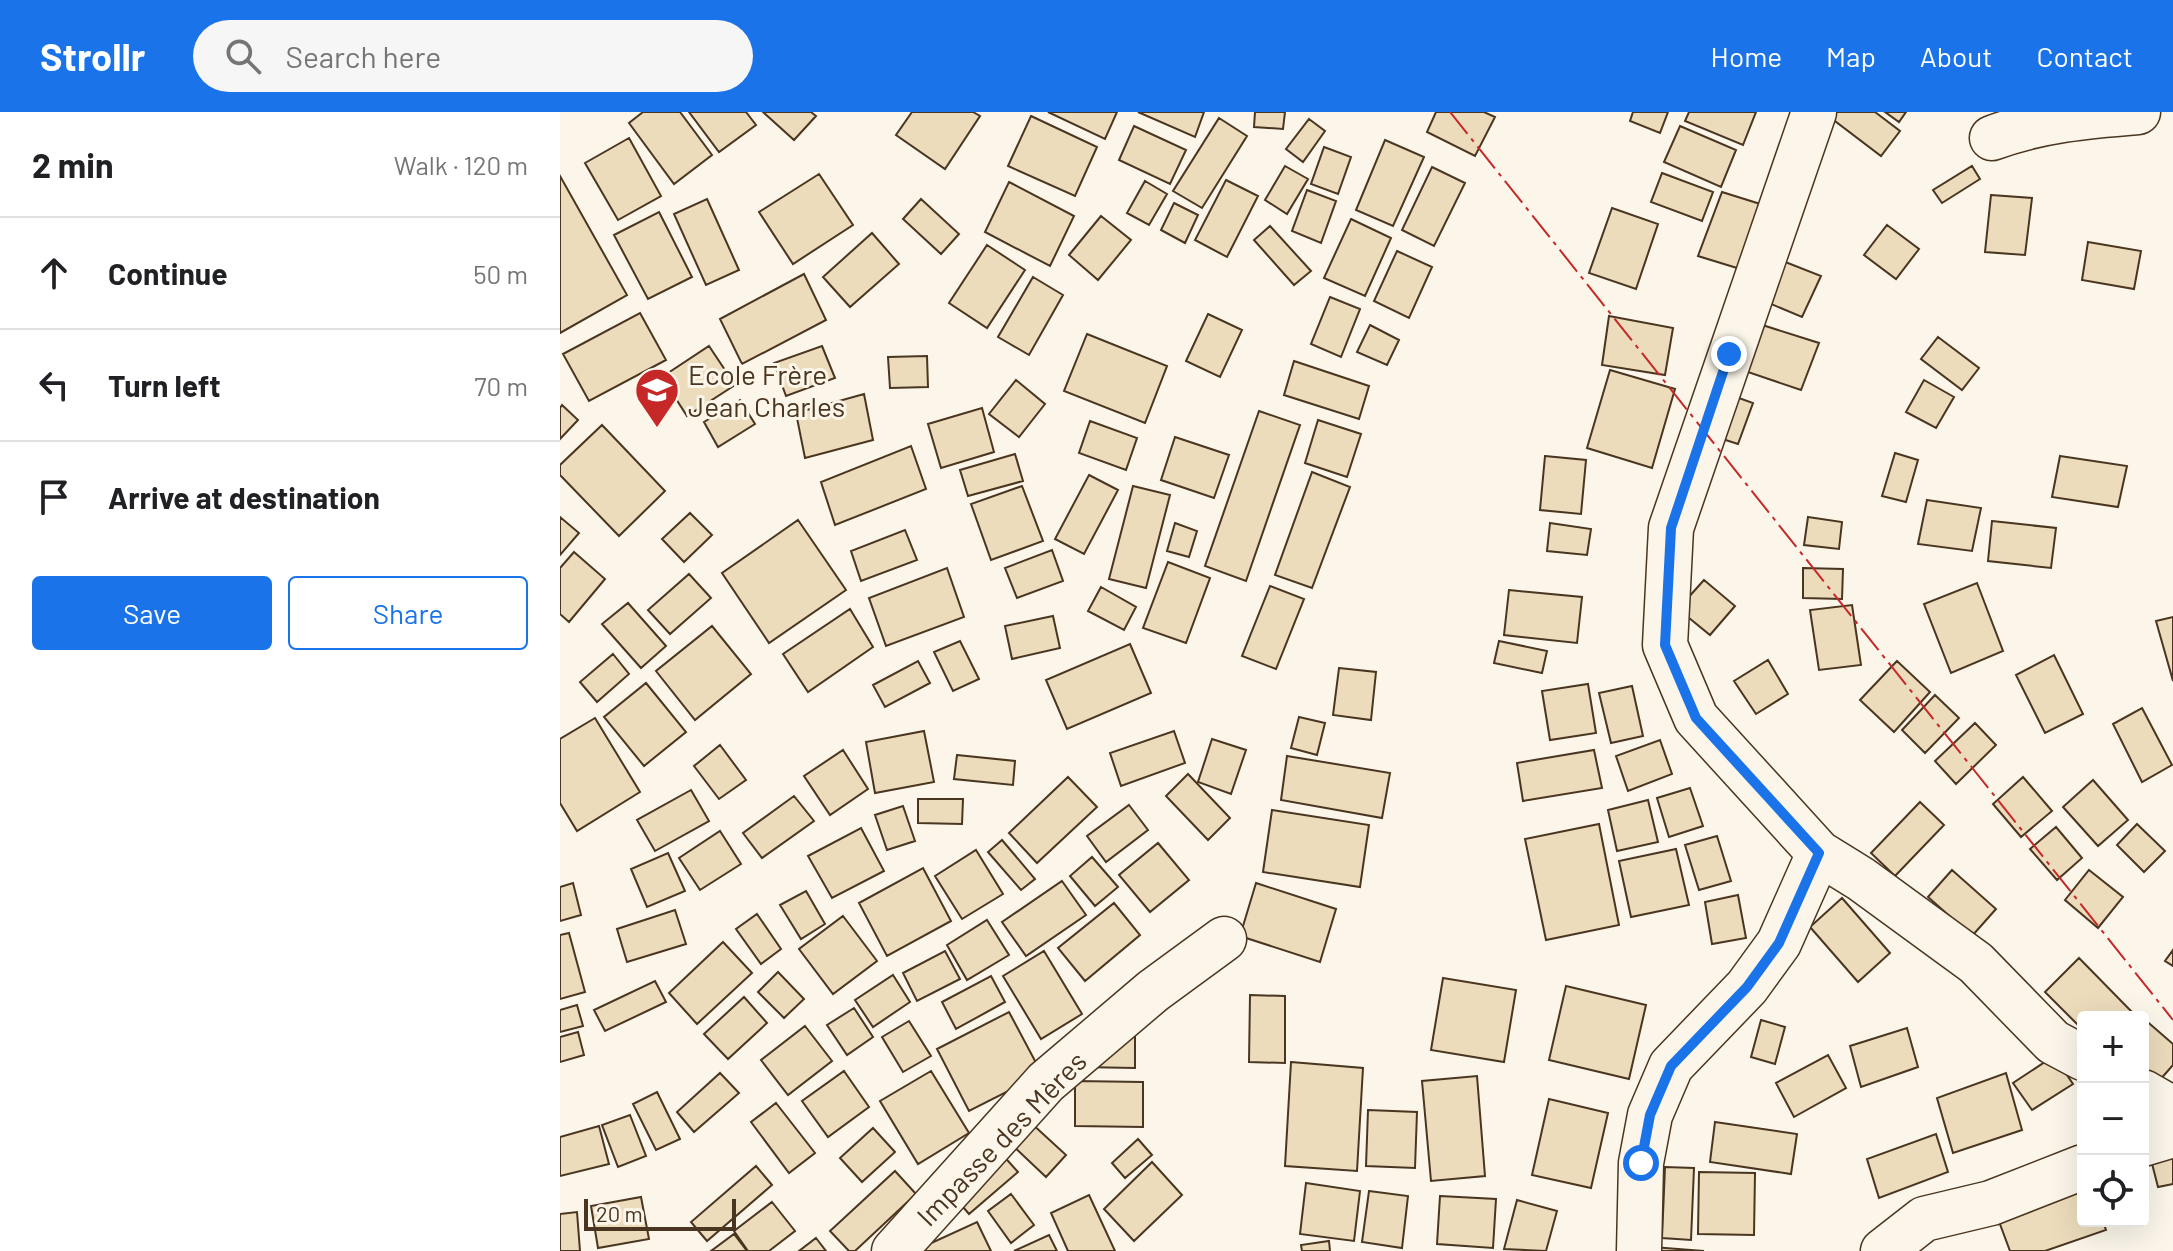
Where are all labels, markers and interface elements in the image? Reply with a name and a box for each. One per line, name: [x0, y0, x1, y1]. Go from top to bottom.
search box: [193, 20, 753, 92]
text: Strollr: [40, 33, 145, 79]
icon: search: [221, 34, 265, 78]
text: Search here: [285, 38, 441, 74]
text: Home: [1711, 39, 1782, 73]
text: Map: [1826, 39, 1876, 73]
text: About: [1920, 39, 1992, 73]
text: Contact: [2036, 39, 2133, 73]
text: 2 min: [32, 144, 114, 185]
text: Walk · 120 m: [394, 149, 528, 180]
icon: ahead: [32, 251, 76, 295]
text: Continue: [108, 255, 228, 291]
text: 50 m: [473, 258, 528, 289]
route end: [1711, 336, 1747, 372]
place label: Ecole Frère Jean Charles: [688, 357, 845, 423]
icon: left: [32, 363, 76, 407]
school or university icon: Ecole Frère Jean Charles: [633, 366, 681, 429]
text: Turn left: [108, 367, 221, 403]
text: 70 m: [474, 370, 528, 401]
icon: arrive: [32, 475, 76, 519]
text: Arrive at destination: [108, 479, 380, 515]
button: Save: [32, 576, 272, 650]
button: Share: [288, 576, 528, 650]
map controls: [2077, 1011, 2149, 1227]
button: +: [2077, 1011, 2149, 1083]
street label: Impasse des Mères: [909, 1044, 1093, 1232]
button: −: [2077, 1083, 2149, 1155]
route start: [1623, 1145, 1659, 1181]
button: locate: [2077, 1155, 2149, 1227]
scale bar: [584, 1195, 736, 1231]
text: 20 m: [596, 1200, 643, 1226]

